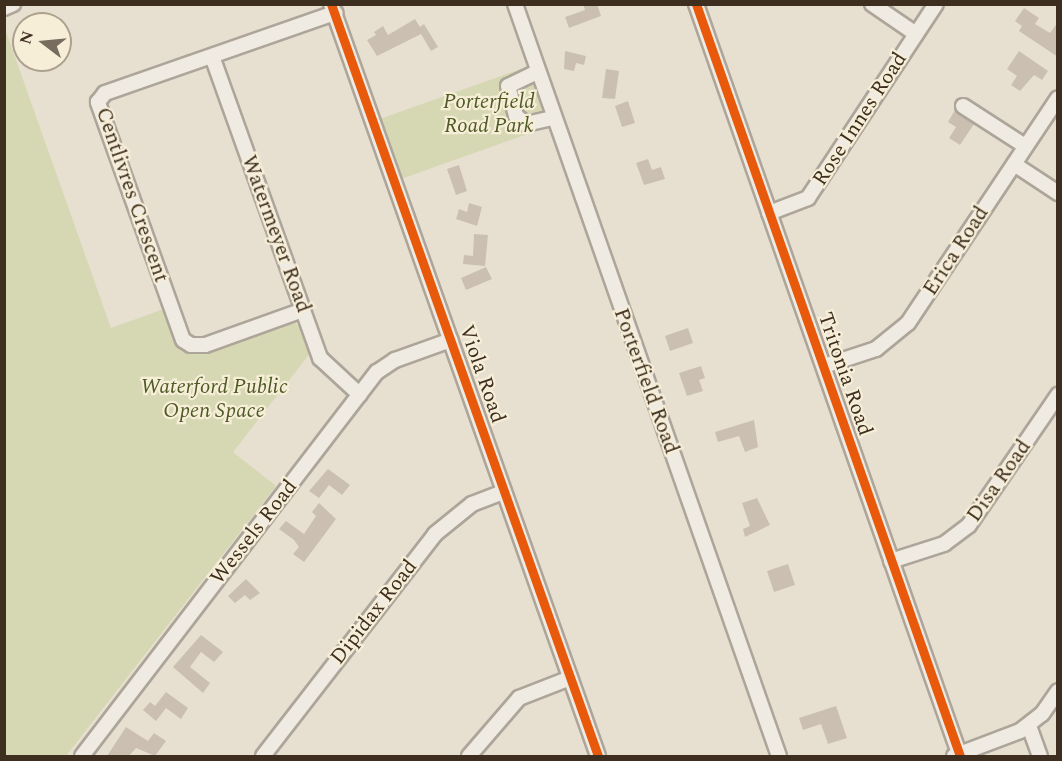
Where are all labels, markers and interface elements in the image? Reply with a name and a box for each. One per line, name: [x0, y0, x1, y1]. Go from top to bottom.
north arrow: [12, 12, 72, 72]
text: N: [13, 28, 40, 47]
street label: Rose Innes Road: [807, 47, 913, 191]
park label: Porterfield Road Park: [443, 89, 535, 139]
street label: Centlivres Crescent: [90, 104, 174, 286]
street label: Watermeyer Road: [236, 152, 316, 316]
street label: Erica Road: [918, 202, 994, 300]
street label: Porterfield Road: [608, 305, 684, 457]
street label: Tritonia Road: [812, 309, 878, 439]
street label: Viola Road: [453, 321, 511, 427]
park label: Waterford Public Open Space: [140, 374, 288, 424]
street label: Disa Road: [961, 435, 1037, 527]
street label: Wessels Road: [205, 474, 303, 590]
street label: Dipidax Road: [325, 555, 423, 669]

